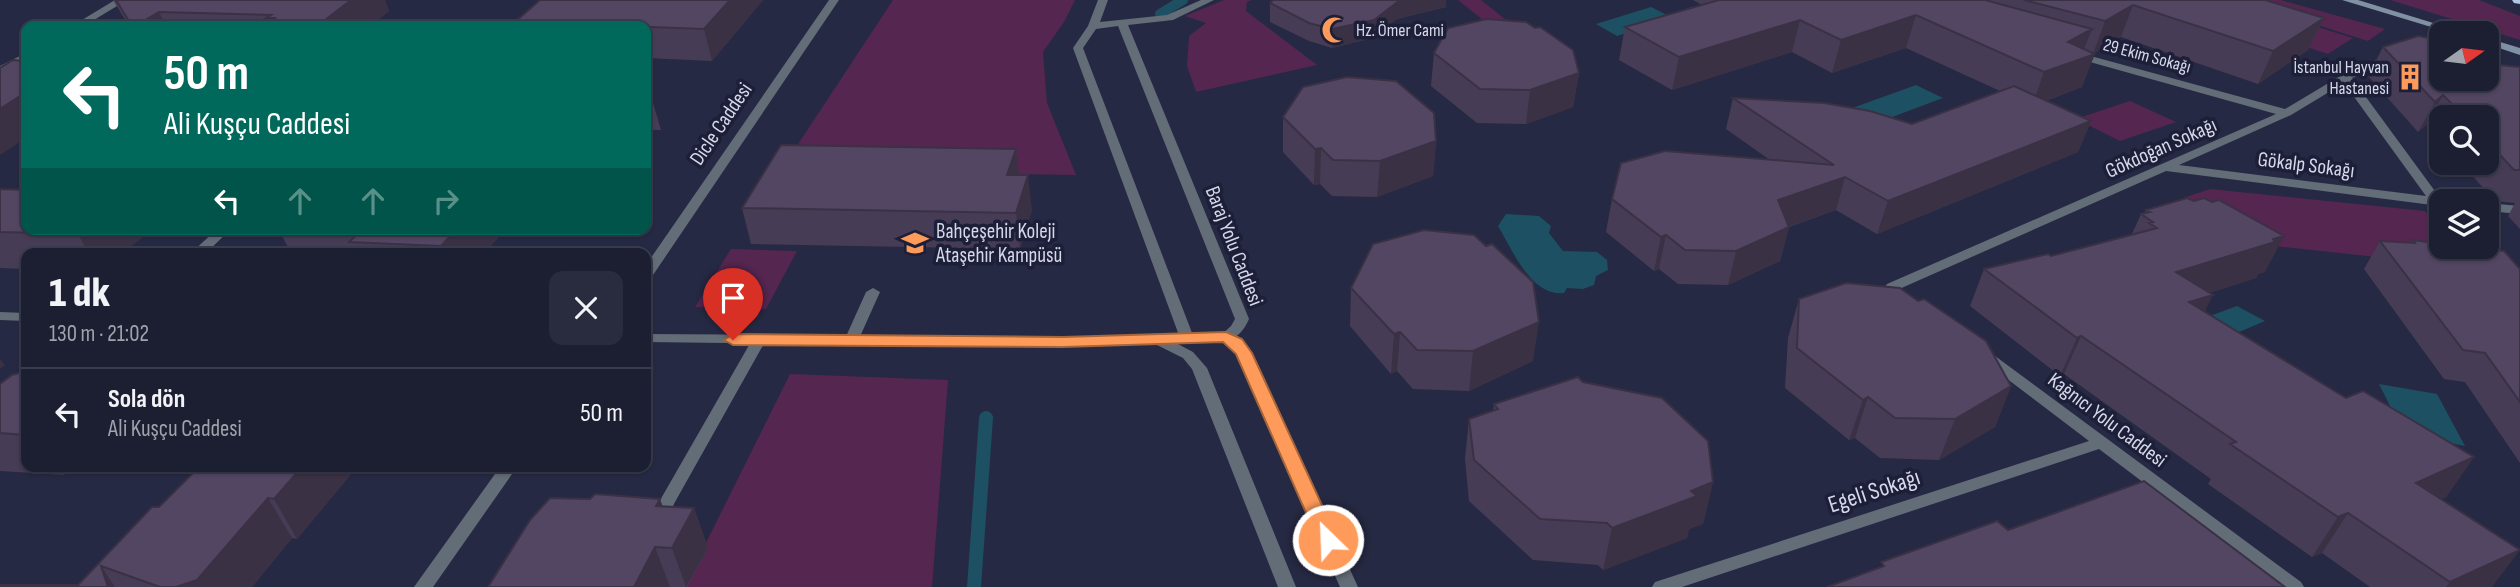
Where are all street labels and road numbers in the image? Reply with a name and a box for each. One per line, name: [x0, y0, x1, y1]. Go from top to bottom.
street label: 29 Ekim Sokağı: [2101, 34, 2193, 78]
street label: Dicle Caddesi: [684, 78, 758, 170]
street label: Gökdoğan Sokağı: [2102, 112, 2220, 184]
street label: Gökalp Sokağı: [2256, 147, 2356, 183]
street label: Baraj Yolu Caddesi: [1200, 183, 1268, 309]
street label: Kağnıcı Yolu Caddesi: [2043, 367, 2171, 473]
street label: Egeli Sokağı: [1824, 463, 1924, 519]

